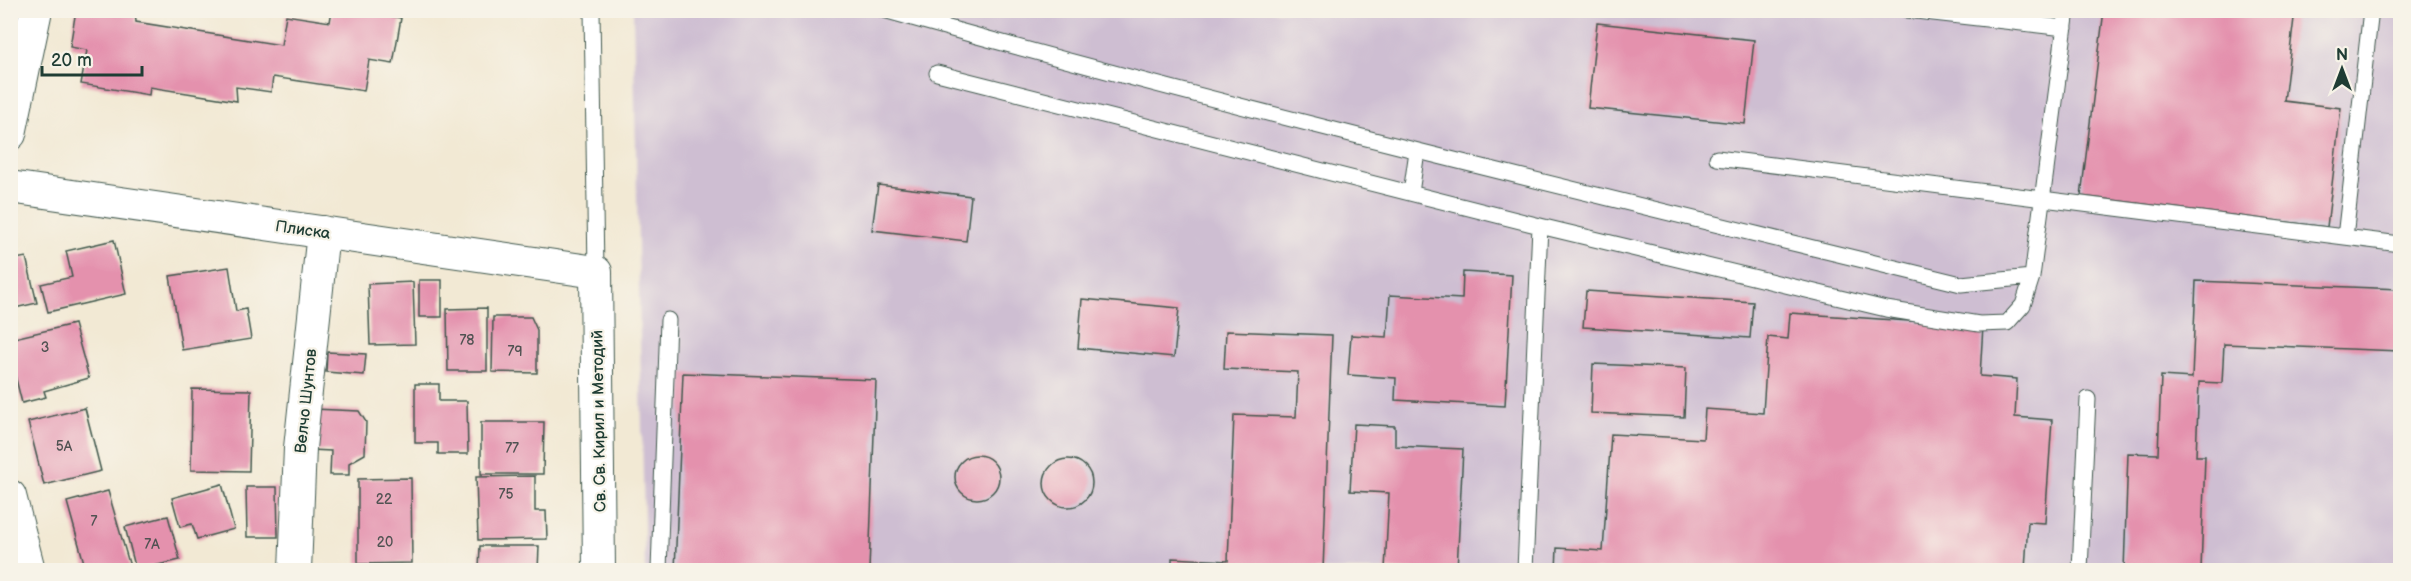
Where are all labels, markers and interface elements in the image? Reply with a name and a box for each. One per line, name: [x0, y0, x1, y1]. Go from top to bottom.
scale bar: [42, 39, 142, 77]
north arrow: [2312, 39, 2372, 99]
text: N: [2336, 46, 2348, 65]
text: 20 m: [51, 50, 92, 71]
street label: Плиска: [274, 217, 332, 244]
street label: Св. Св. Кирил и Методий: [588, 330, 611, 512]
house number: 78: [459, 332, 475, 349]
house number: 3: [41, 339, 49, 356]
house number: 79: [508, 343, 522, 360]
street label: Велчо Шунтов: [292, 347, 321, 454]
house number: 5А: [56, 438, 73, 455]
house number: 77: [505, 440, 519, 457]
house number: 75: [499, 486, 513, 503]
house number: 22: [376, 491, 393, 508]
house number: 7: [91, 513, 98, 530]
house number: 20: [377, 534, 393, 551]
house number: 7А: [144, 536, 160, 553]

